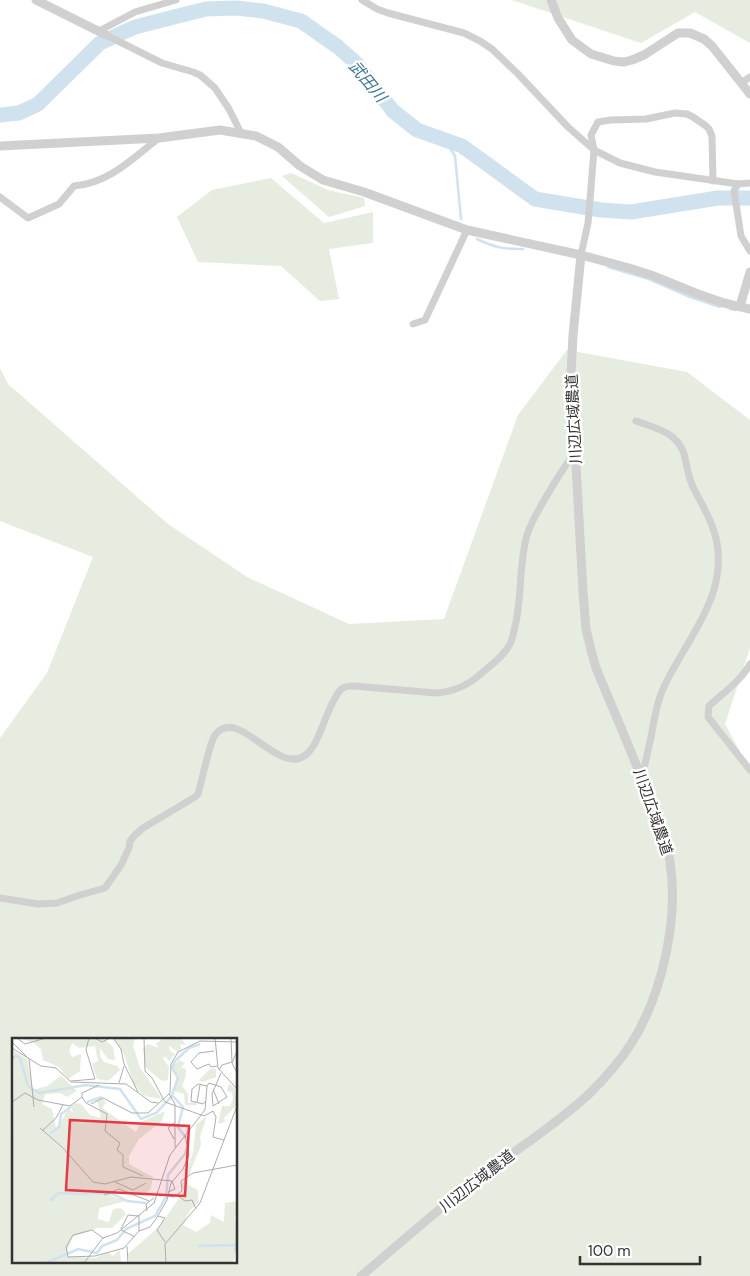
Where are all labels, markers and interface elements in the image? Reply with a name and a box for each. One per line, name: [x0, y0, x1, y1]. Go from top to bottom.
water label: 武田川: [344, 56, 392, 108]
street label: 川辺広域農道: [562, 374, 586, 464]
street label: 川辺広域農道: [629, 766, 677, 858]
inset map: [12, 1038, 238, 1264]
street label: 川辺広域農道: [435, 1145, 519, 1217]
scale bar: [580, 1234, 700, 1266]
text: 100 m: [588, 1241, 631, 1261]

